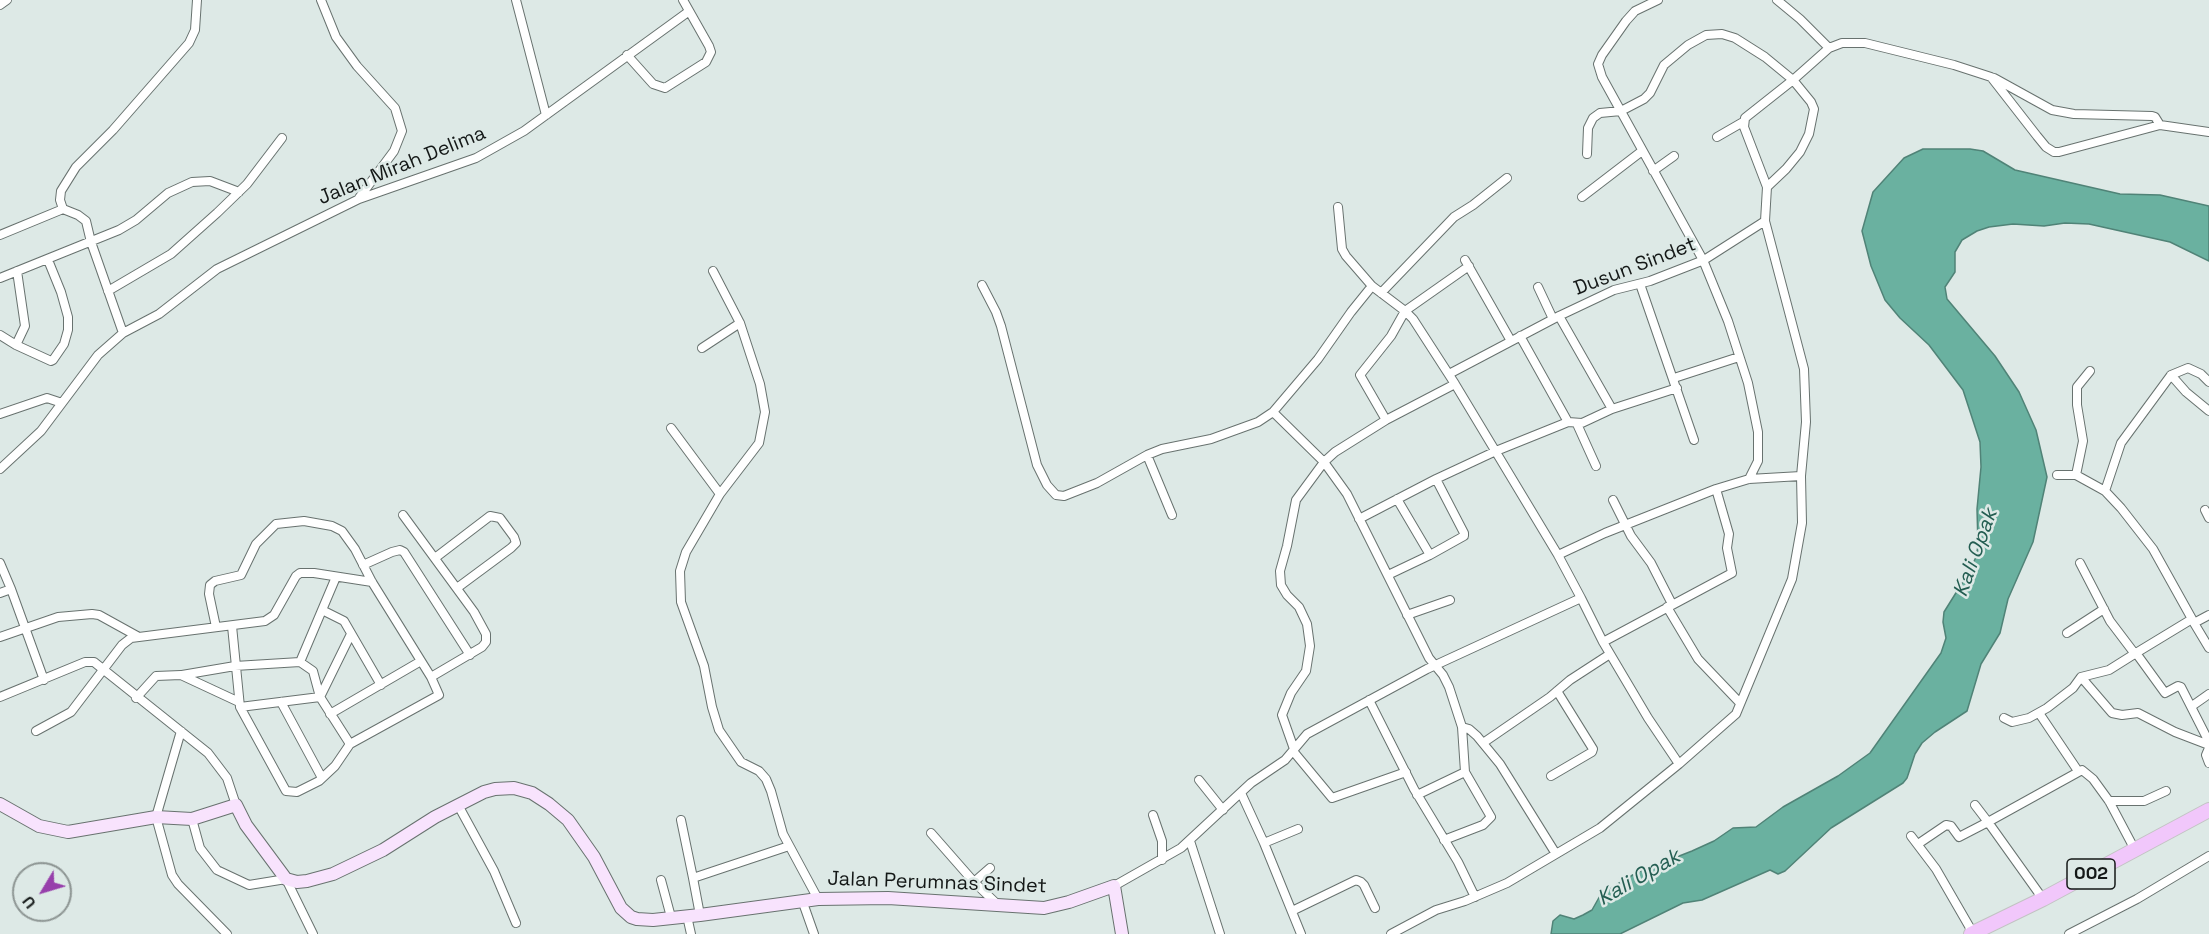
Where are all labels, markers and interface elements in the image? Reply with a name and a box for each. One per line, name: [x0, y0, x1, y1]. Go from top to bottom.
street label: Jalan Mirah Delima: [315, 121, 489, 211]
street label: Dusun Sindet: [1571, 233, 1699, 301]
water label: Kali Opak: [1949, 506, 2003, 600]
water label: Kali Opak: [1593, 844, 1685, 912]
road number: 002: [2067, 859, 2115, 889]
north arrow: [12, 862, 72, 922]
street label: Jalan Perumnas Sindet: [827, 867, 1047, 899]
text: U: [17, 891, 41, 913]

